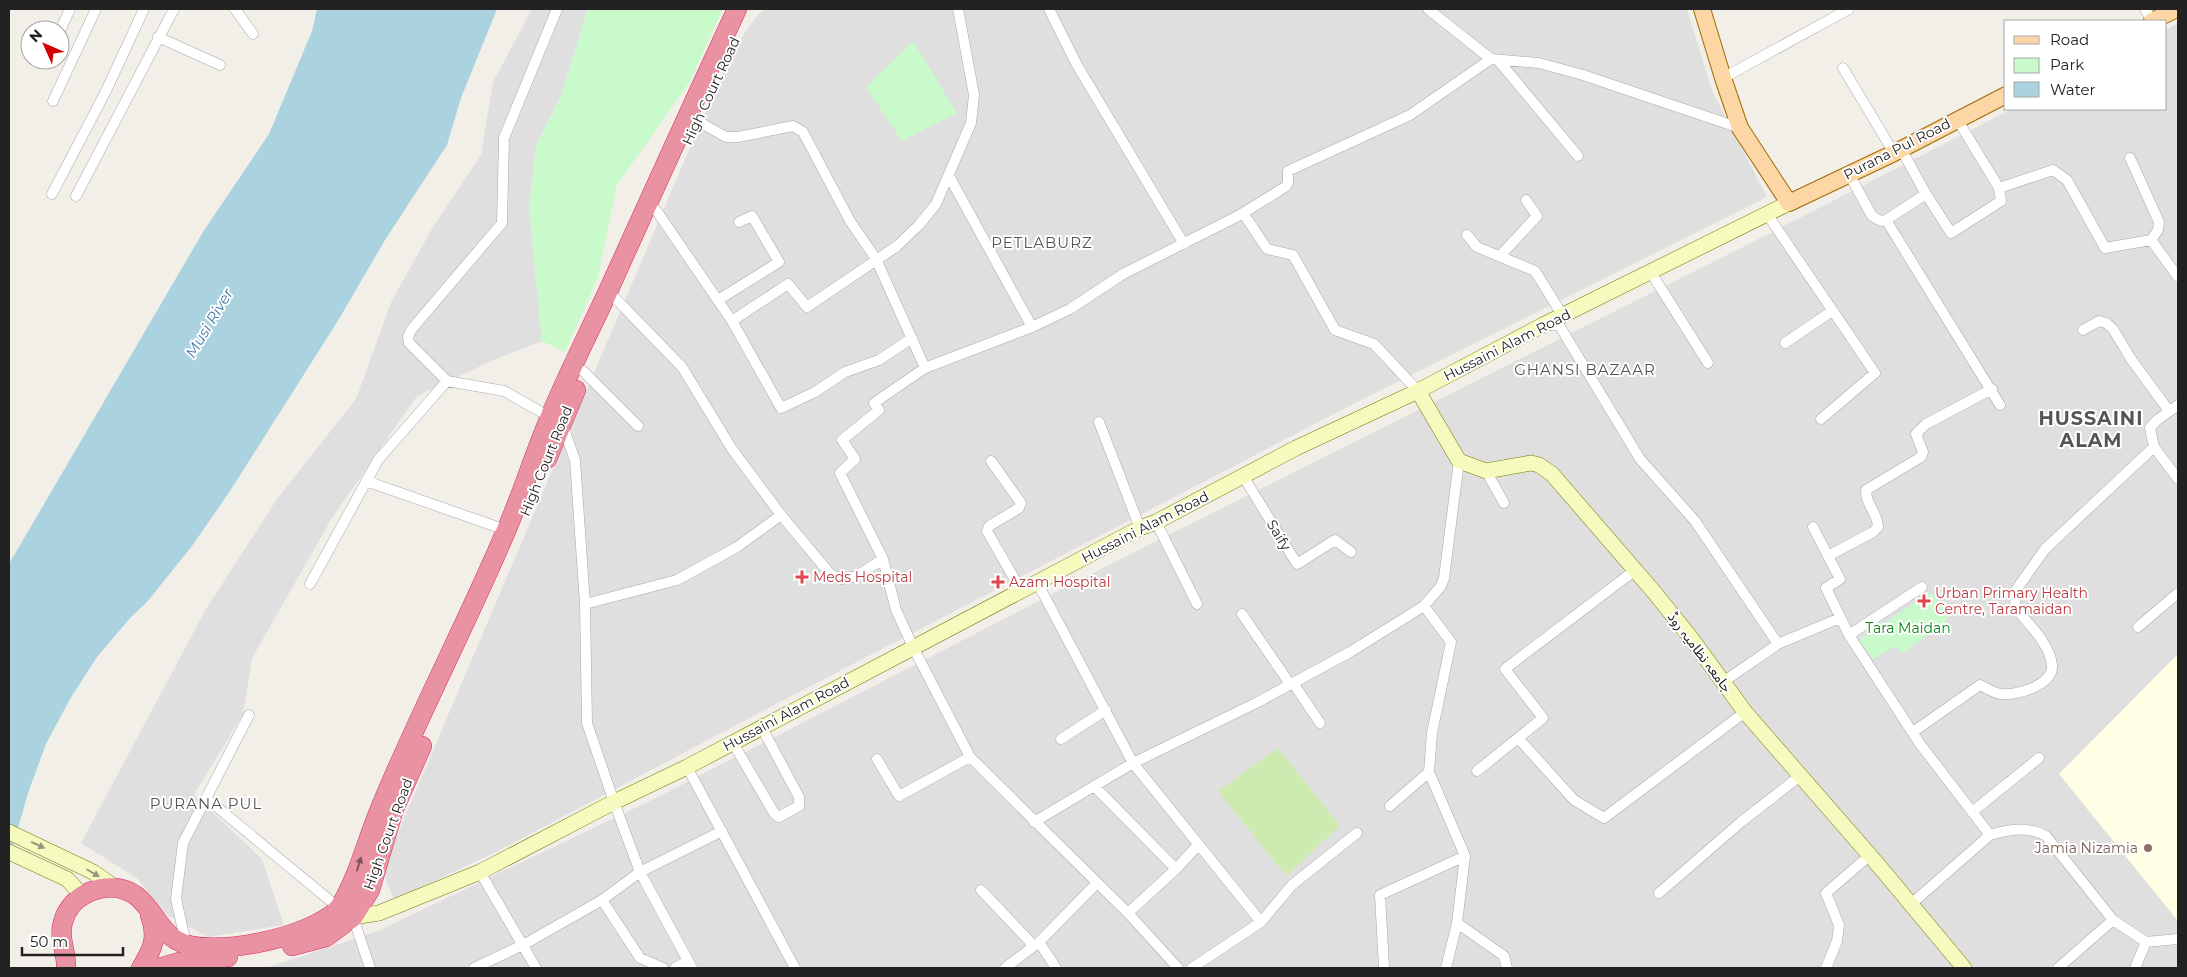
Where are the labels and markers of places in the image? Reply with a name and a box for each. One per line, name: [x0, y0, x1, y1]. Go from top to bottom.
place label: Meds Hospital: [813, 568, 912, 586]
marker: Meds Hospital: [795, 570, 809, 584]
place label: Azam Hospital: [1009, 573, 1111, 591]
marker: Azam Hospital: [991, 575, 1005, 589]
place label: Urban Primary Health Centre, Taramaidan: [1935, 584, 2088, 618]
marker: Urban Primary Health Centre, Taramaidan: [1917, 594, 1931, 608]
place label: Jamia Nizamia: [2034, 839, 2138, 857]
marker: Jamia Nizamia: [2142, 842, 2154, 854]

